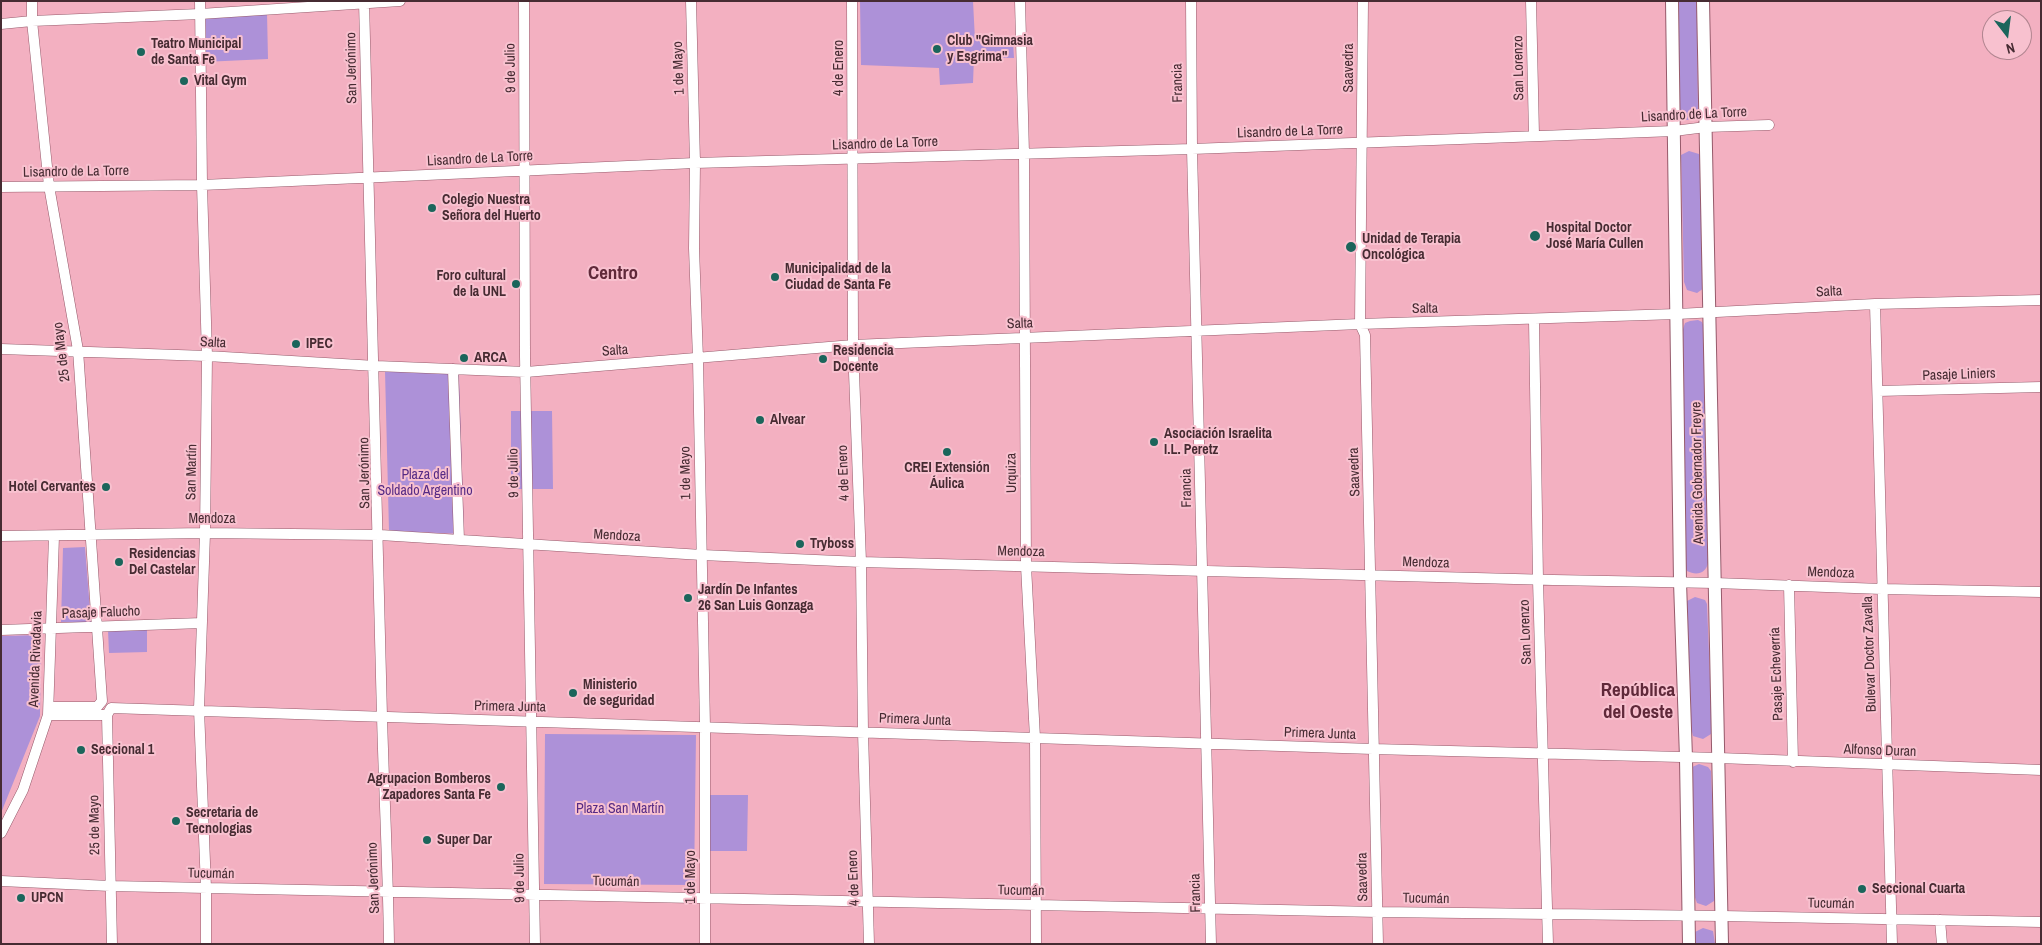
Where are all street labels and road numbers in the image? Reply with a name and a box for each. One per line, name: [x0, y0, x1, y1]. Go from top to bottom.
street label: San Jerónimo: [343, 32, 361, 104]
street label: San Lorenzo: [1510, 35, 1528, 101]
street label: 4 de Enero: [831, 40, 847, 96]
street label: 1 de Mayo: [670, 41, 688, 95]
street label: 9 de Julio: [502, 43, 520, 93]
street label: Saavedra: [1341, 43, 1357, 93]
street label: Francia: [1169, 63, 1187, 103]
street label: Lisandro de La Torre: [1641, 104, 1747, 126]
street label: Lisandro de La Torre: [1237, 122, 1343, 142]
street label: Lisandro de La Torre: [832, 134, 938, 154]
street label: Lisandro de La Torre: [427, 148, 533, 170]
street label: Lisandro de La Torre: [23, 163, 129, 181]
street label: Salta: [1815, 283, 1843, 301]
street label: Salta: [1412, 300, 1438, 318]
street label: Salta: [1007, 315, 1033, 333]
street label: 25 de Mayo: [50, 321, 74, 383]
street label: Salta: [199, 334, 227, 352]
street label: Salta: [601, 342, 629, 360]
street label: Pasaje Liniers: [1922, 365, 1996, 385]
street label: Avenida Gobernador Freyre: [1688, 401, 1708, 545]
street label: San Jerónimo: [356, 437, 374, 509]
street label: San Martín: [183, 444, 201, 500]
street label: 4 de Enero: [835, 445, 853, 501]
street label: 1 de Mayo: [677, 446, 695, 500]
street label: Saavedra: [1346, 447, 1364, 497]
street label: 9 de Julio: [505, 448, 523, 498]
street label: Urquiza: [1003, 453, 1021, 493]
street label: Francia: [1178, 468, 1196, 508]
street label: Mendoza: [188, 511, 236, 527]
street label: Mendoza: [593, 526, 641, 546]
street label: Mendoza: [997, 543, 1045, 561]
street label: Mendoza: [1402, 554, 1450, 572]
street label: Mendoza: [1807, 564, 1855, 582]
street label: Bulevar Doctor Zavalla: [1860, 596, 1880, 712]
street label: San Lorenzo: [1516, 599, 1536, 665]
street label: Pasaje Falucho: [61, 603, 141, 623]
street label: Avenida Rivadavia: [26, 610, 46, 708]
street label: Pasaje Echeverría: [1767, 627, 1787, 721]
street label: Primera Junta: [474, 698, 546, 716]
street label: Primera Junta: [879, 710, 951, 730]
street label: Primera Junta: [1284, 724, 1356, 744]
street label: Alfonso Duran: [1843, 741, 1917, 761]
street label: 25 de Mayo: [86, 795, 104, 855]
street label: San Jerónimo: [364, 842, 384, 914]
street label: 1 de Mayo: [683, 850, 699, 904]
street label: 4 de Enero: [845, 850, 863, 906]
street label: Saavedra: [1354, 852, 1372, 902]
street label: 9 de Julio: [511, 853, 529, 903]
street label: Tucumán: [187, 865, 235, 883]
street label: Tucumán: [592, 873, 640, 891]
street label: Francia: [1187, 873, 1205, 913]
street label: Tucumán: [997, 882, 1045, 900]
street label: Tucumán: [1402, 890, 1450, 908]
street label: Tucumán: [1807, 895, 1855, 913]

